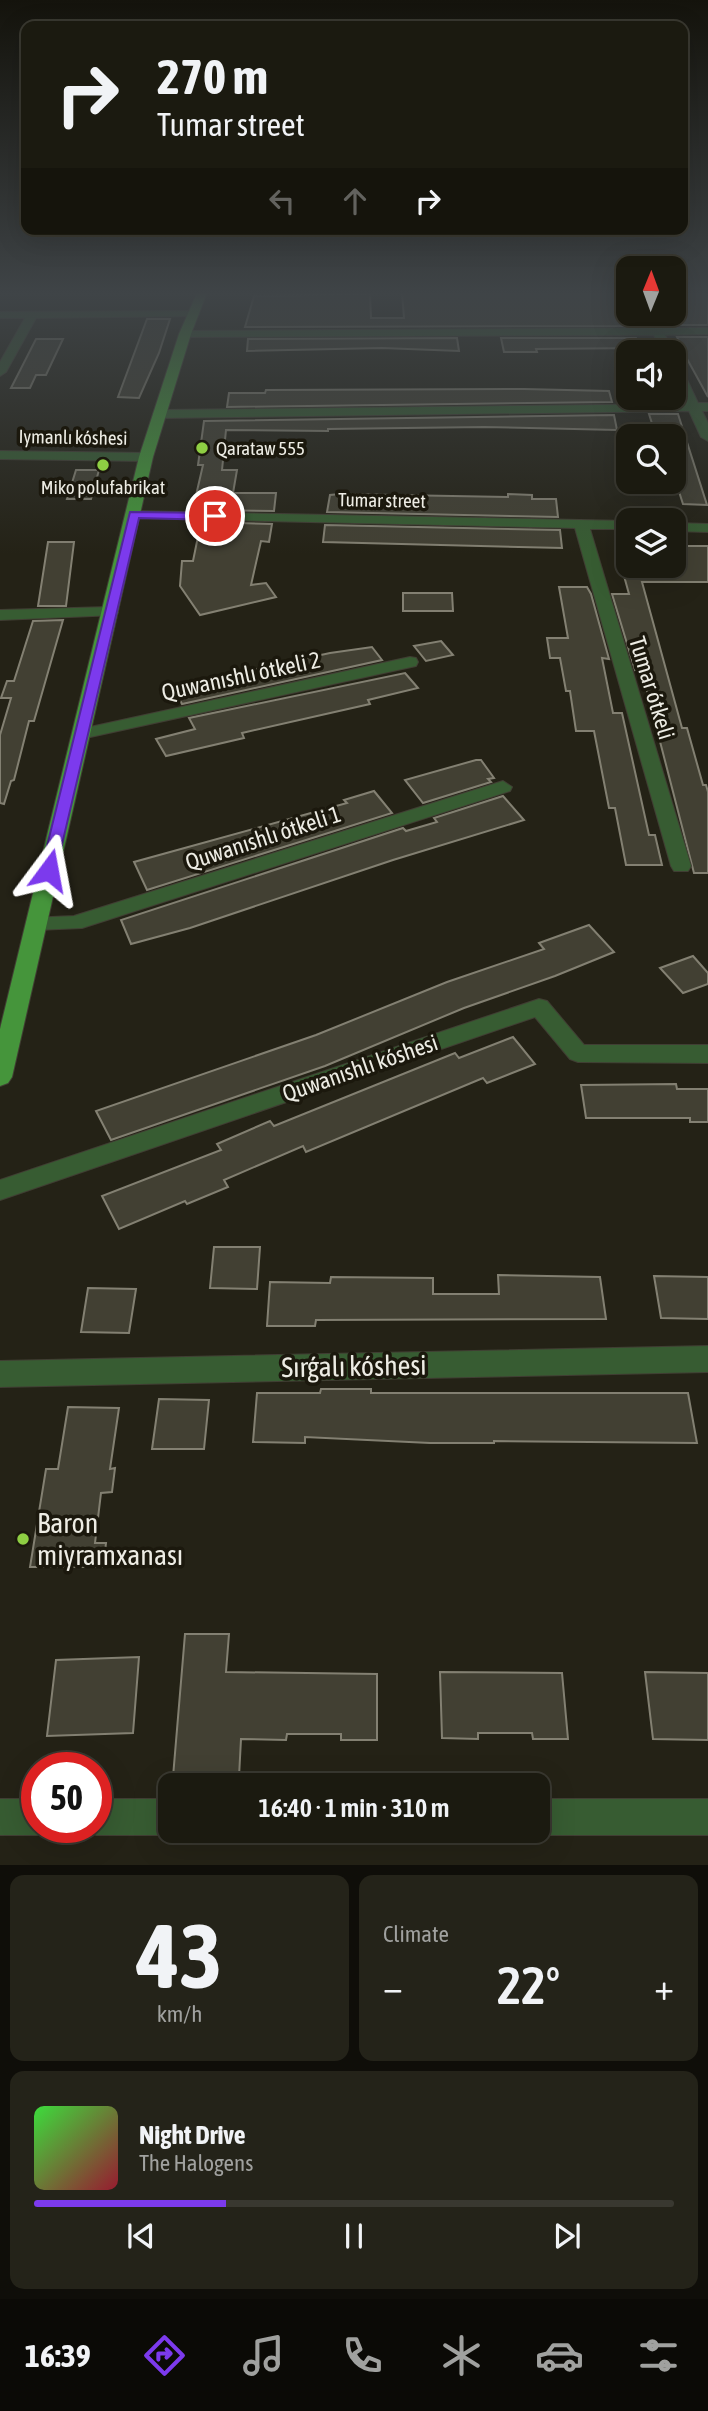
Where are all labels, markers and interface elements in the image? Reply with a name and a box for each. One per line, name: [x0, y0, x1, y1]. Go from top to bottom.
text: 270 m: [157, 48, 268, 104]
icon: right: [42, 49, 133, 140]
text: Tumar street: [157, 106, 305, 143]
icon: left: [263, 182, 301, 220]
icon: ahead: [336, 182, 374, 220]
icon: right: [409, 182, 447, 220]
north arrow: [616, 256, 686, 326]
map controls: [616, 256, 686, 578]
button: sound: [616, 340, 686, 410]
button: search: [616, 424, 686, 494]
street label: Iymanlı kóshesi: [18, 425, 128, 449]
place label: Qarataw 555: [216, 437, 305, 459]
marker: Qarataw 555: [194, 440, 210, 456]
marker: Miko polufabrikat: [95, 457, 111, 473]
place label: Miko polufabrikat: [41, 476, 165, 498]
pin: [185, 486, 245, 546]
street label: Tumar street: [338, 488, 426, 512]
icon: arrive: [196, 497, 234, 535]
button: layers: [616, 508, 686, 578]
street label: Tumar ótkeli: [624, 633, 680, 743]
street label: Quwanıshlı ótkeli 2: [159, 646, 323, 706]
street label: Quwanıshlı ótkeli 1: [182, 801, 344, 875]
position arrow: [12, 833, 86, 907]
street label: Quwanıshlı kóshesi: [279, 1029, 441, 1107]
street label: Sırǵalı kóshesi: [281, 1349, 427, 1383]
place label: Baron miyramxanası: [37, 1507, 183, 1571]
marker: Baron miyramxanası: [15, 1531, 31, 1547]
speed limit sign: 50: [21, 1752, 112, 1843]
text: 16:40 · 1 min · 310 m: [259, 1793, 449, 1823]
text: 43: [137, 1903, 222, 2007]
text: Climate: [383, 1921, 449, 1947]
text: 22°: [497, 1955, 560, 2015]
text: −: [383, 1965, 403, 2008]
text: +: [654, 1965, 674, 2008]
text: km/h: [157, 2001, 202, 2027]
text: Night Drive: [139, 2120, 246, 2150]
text: The Halogens: [139, 2150, 253, 2176]
icon: previous: [122, 2217, 160, 2255]
icon: pause: [335, 2217, 373, 2255]
icon: next: [548, 2217, 586, 2255]
icon: directions: [140, 2331, 189, 2380]
icon: music: [239, 2331, 288, 2380]
icon: phone: [338, 2331, 387, 2380]
icon: climate: [437, 2331, 486, 2380]
icon: car: [535, 2331, 584, 2380]
icon: filters: [634, 2331, 683, 2380]
text: 16:39: [25, 2337, 91, 2374]

